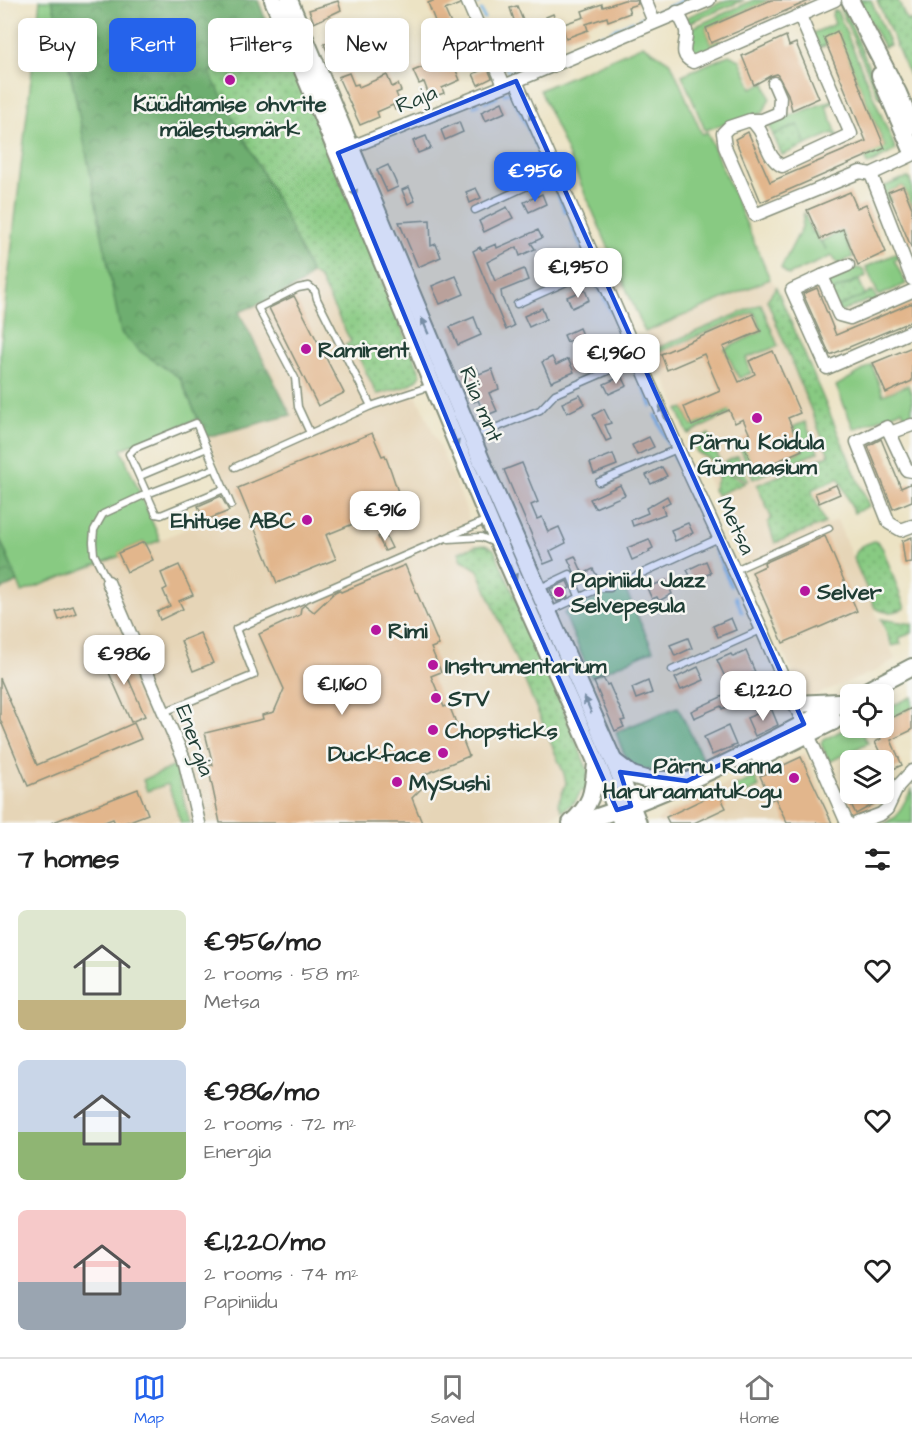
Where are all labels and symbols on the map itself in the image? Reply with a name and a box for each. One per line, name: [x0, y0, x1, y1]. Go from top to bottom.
marker: Küüditamise ohvrite mälestusmärk: [223, 73, 237, 87]
street label: Raja: [391, 77, 442, 122]
place label: Küüditamise ohvrite mälestusmärk: [133, 89, 327, 145]
one-way arrow: [528, 110, 538, 128]
pin: €956: [499, 152, 571, 203]
one-way arrow: [348, 181, 358, 199]
pin: €1,950: [529, 248, 627, 299]
one-way arrow: [420, 317, 430, 335]
pin: €1,960: [567, 334, 665, 385]
place label: Ramirent: [318, 335, 410, 366]
marker: Ramirent: [299, 342, 313, 356]
street label: Riia mnt: [451, 362, 510, 447]
one-way arrow: [658, 404, 667, 422]
marker: Pärnu Koidula Gümnaasium: [750, 411, 764, 425]
place label: Pärnu Koidula Gümnaasium: [690, 427, 825, 483]
one-way arrow: [451, 430, 460, 448]
pin: €916: [349, 491, 421, 542]
street label: Metsa: [709, 491, 763, 560]
place label: Ehituse ABC: [171, 506, 295, 537]
marker: Ehituse ABC: [300, 513, 314, 527]
one-way arrow: [508, 564, 518, 582]
place label: Papiniidu Jazz Selvepesula: [570, 565, 706, 621]
place label: Selver: [816, 577, 883, 608]
marker: Selver: [798, 584, 812, 598]
marker: Papiniidu Jazz Selvepesula: [552, 585, 566, 599]
place label: Rimi: [388, 616, 428, 647]
marker: Rimi: [369, 623, 383, 637]
pin: €986: [88, 635, 160, 686]
place label: Instrumentarium: [445, 651, 607, 682]
marker: Instrumentarium: [426, 658, 440, 672]
pin: €1,160: [293, 665, 391, 716]
pin: €1,220: [714, 671, 812, 722]
place label: STV: [447, 684, 490, 715]
marker: STV: [429, 691, 443, 705]
one-way arrow: [584, 697, 593, 714]
street label: Energia: [166, 700, 222, 781]
place label: Chopsticks: [445, 716, 558, 747]
marker: Chopsticks: [426, 723, 440, 737]
place label: Duckface: [328, 739, 431, 770]
marker: Duckface: [436, 746, 450, 760]
place label: Pärnu Ranna Haruraamatukogu: [603, 751, 783, 808]
place label: MySushi: [409, 768, 491, 801]
marker: Pärnu Ranna Haruraamatukogu: [787, 771, 801, 785]
marker: MySushi: [390, 775, 404, 789]

